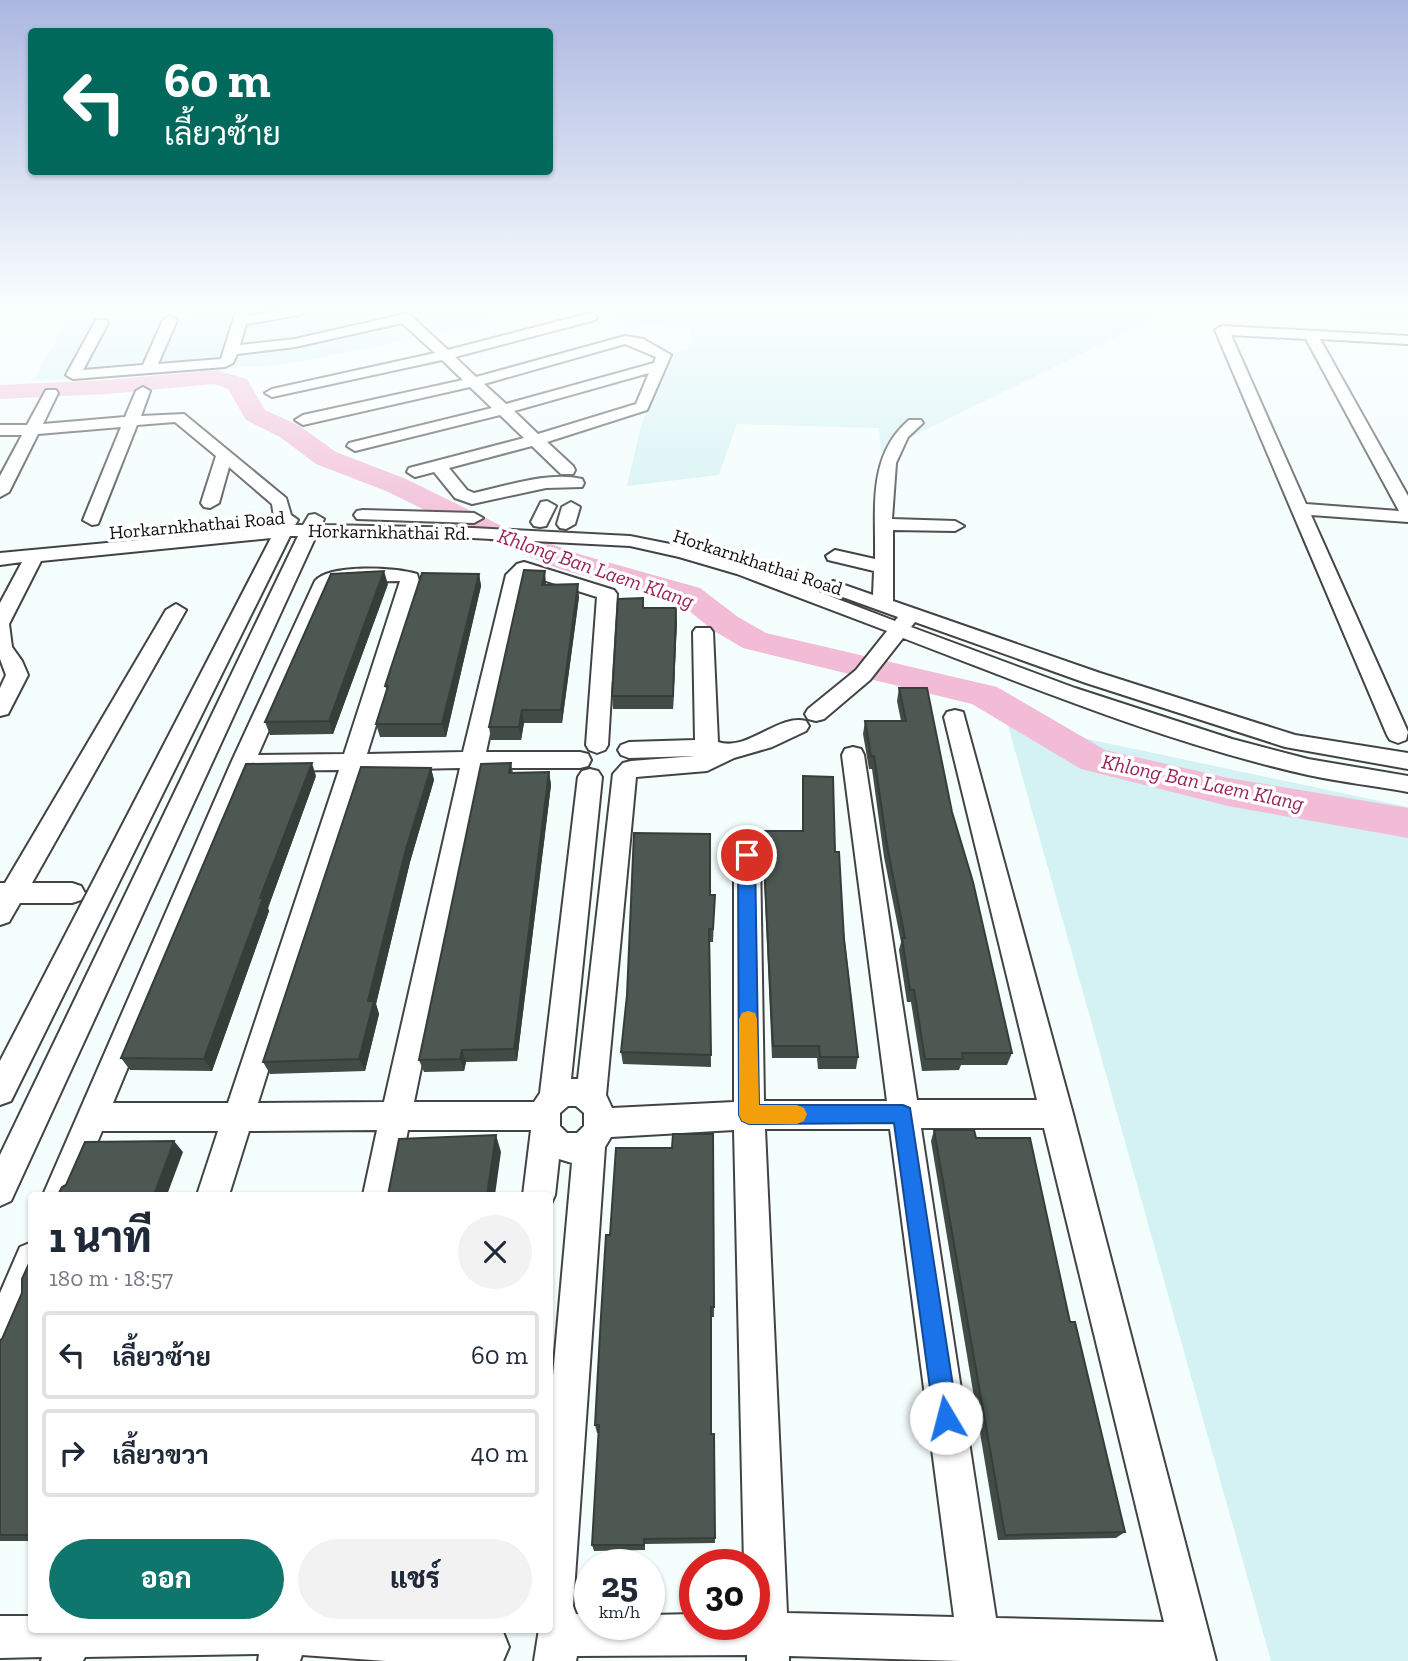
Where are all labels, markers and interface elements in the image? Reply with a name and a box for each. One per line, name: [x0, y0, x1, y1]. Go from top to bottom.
text: 60 m: [164, 51, 271, 110]
icon: left: [49, 56, 140, 147]
text: เลี้ยวซ้าย: [164, 115, 281, 153]
street label: Horkarnkhathai Road: [108, 506, 286, 544]
street label: Horkarnkhathai Rd.: [308, 519, 470, 545]
water label: Khlong Ban Laem Klang: [495, 523, 698, 613]
street label: Horkarnkhathai Road: [671, 524, 846, 600]
water label: Khlong Ban Laem Klang: [1100, 748, 1306, 816]
pin: [717, 825, 777, 885]
icon: arrive: [728, 836, 766, 874]
text: 1 นาที: [49, 1212, 152, 1263]
button: close: [458, 1215, 532, 1289]
text: 180 m · 18:57: [49, 1264, 173, 1292]
icon: left: [53, 1336, 91, 1374]
text: 60 m: [471, 1339, 528, 1371]
text: เลี้ยวซ้าย: [112, 1341, 211, 1373]
position arrow: [909, 1381, 983, 1455]
icon: right: [53, 1434, 91, 1472]
text: 40 m: [471, 1437, 528, 1469]
text: เลี้ยวขวา: [112, 1439, 209, 1471]
button: ออก: [49, 1539, 284, 1619]
button: แชร์: [298, 1539, 532, 1619]
speed limit sign: 30: [679, 1549, 770, 1640]
text: 25: [601, 1564, 638, 1606]
text: km/h: [599, 1601, 640, 1623]

